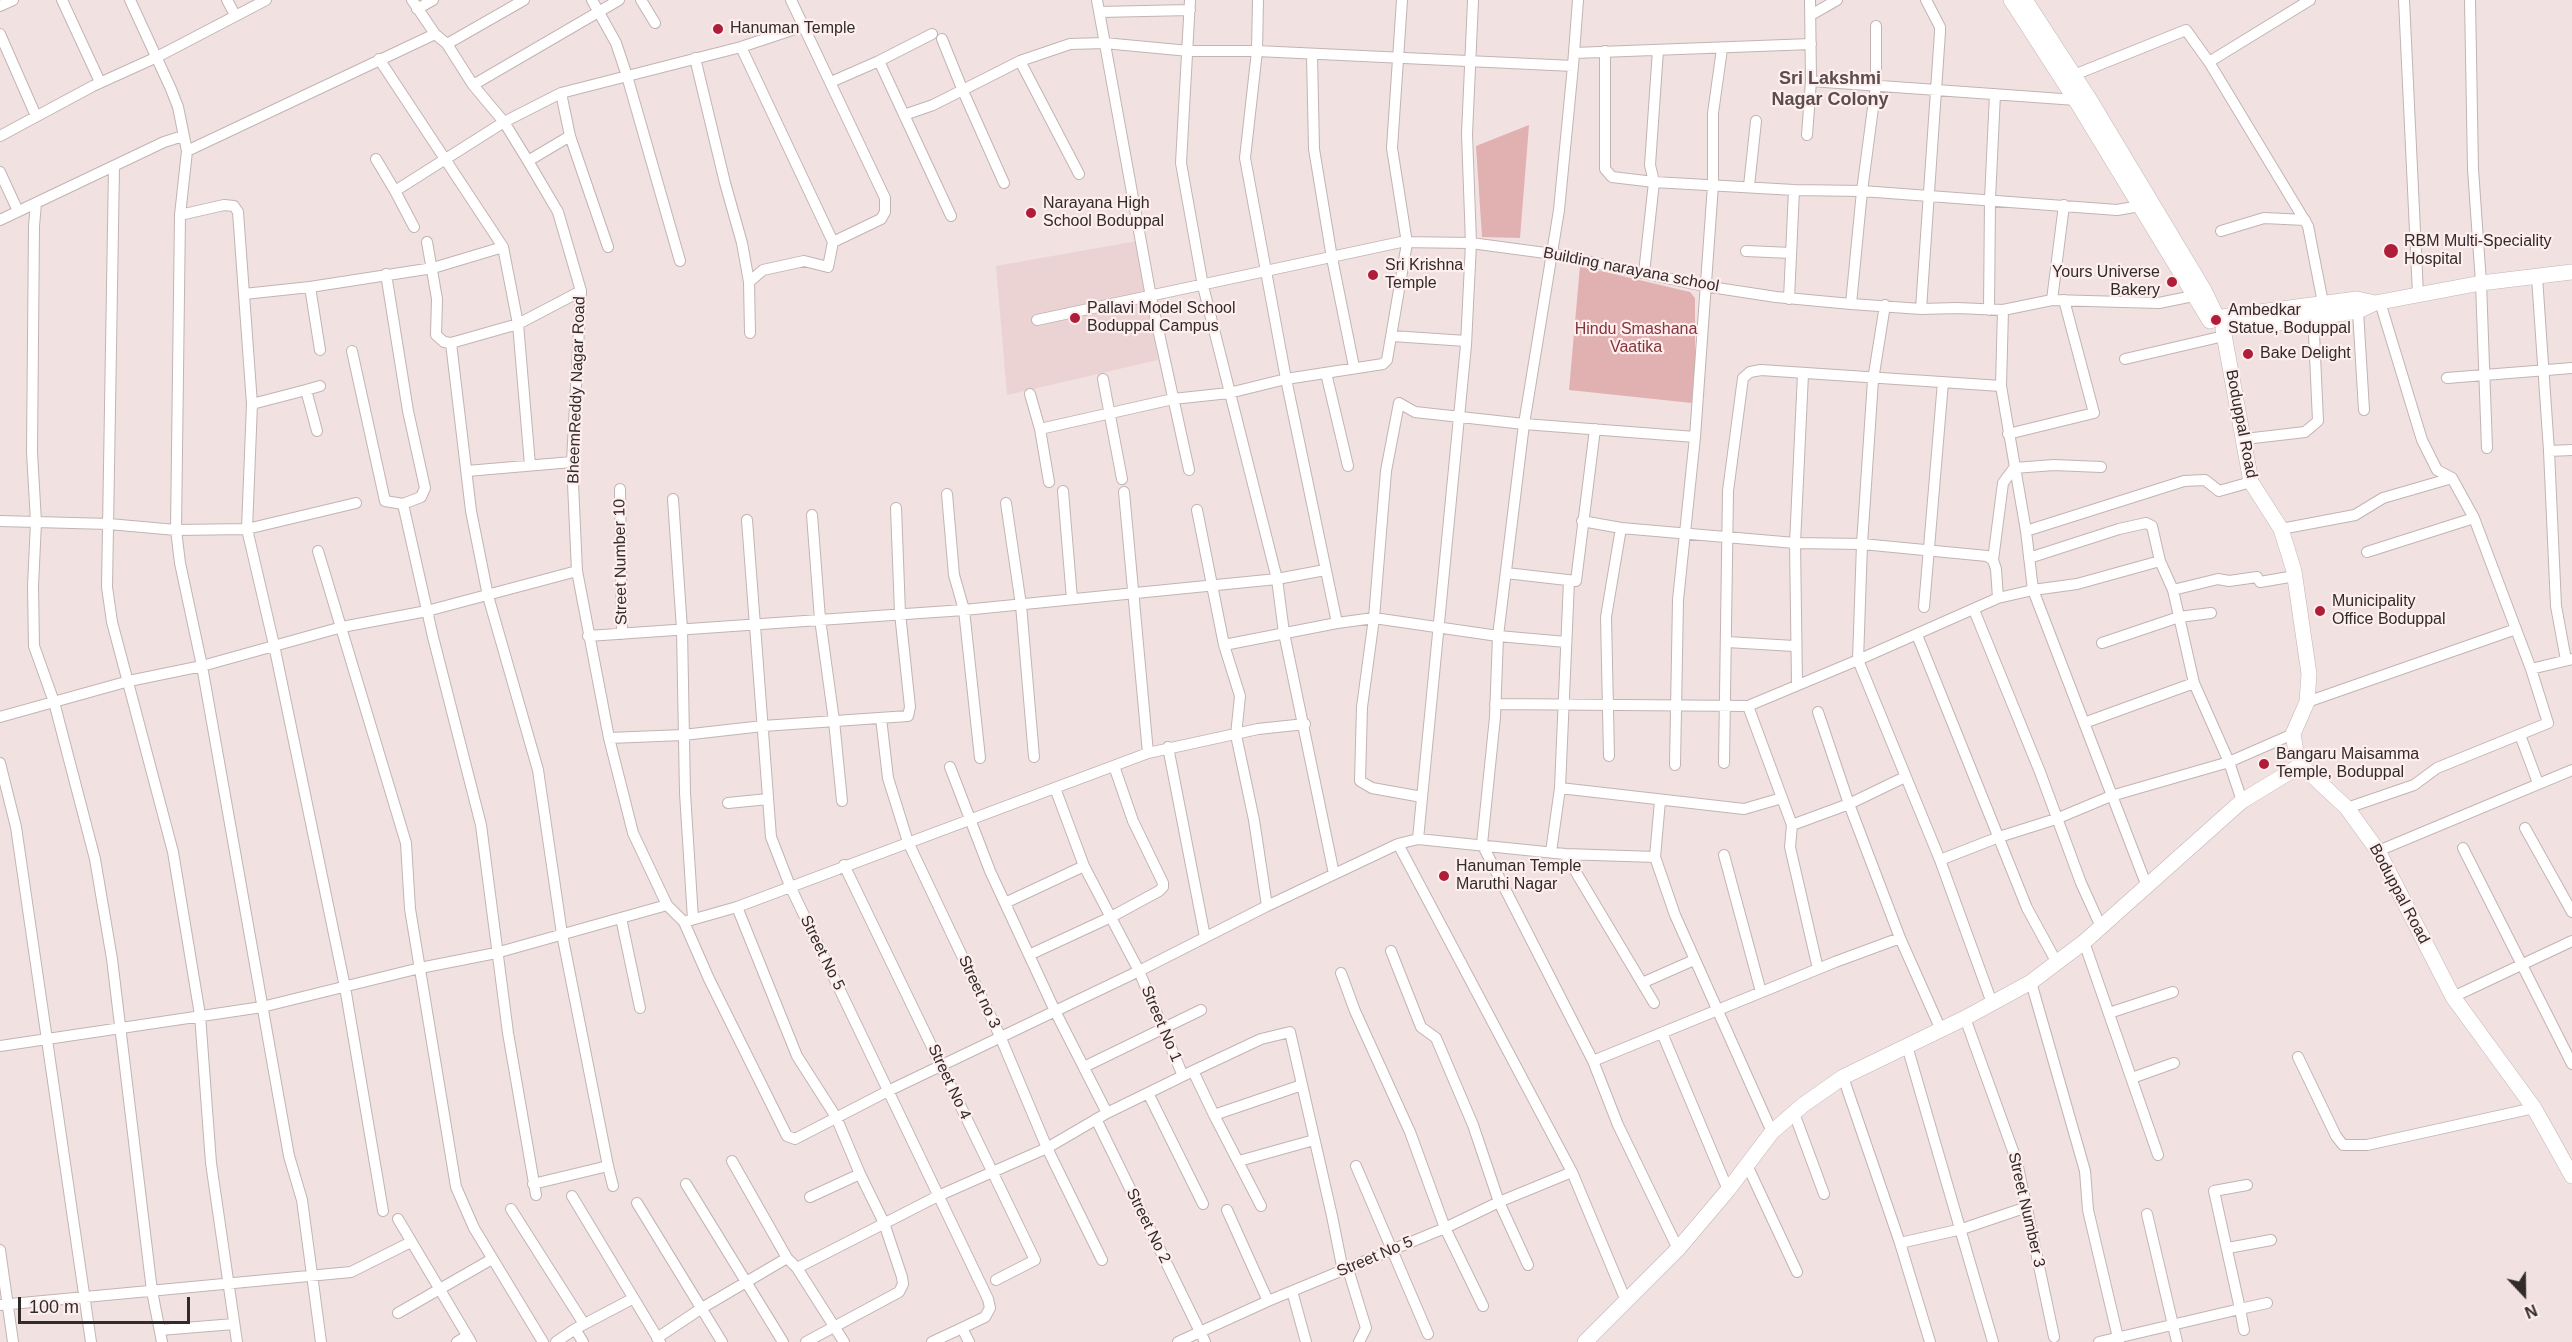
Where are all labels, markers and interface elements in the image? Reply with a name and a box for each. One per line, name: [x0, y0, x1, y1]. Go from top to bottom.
place label: Hanuman Temple: [730, 19, 855, 39]
marker: Hanuman Temple: [711, 22, 725, 36]
district label: Sri Lakshmi Nagar Colony: [1771, 68, 1889, 110]
place label: Narayana High School Boduppal: [1043, 194, 1164, 232]
marker: Narayana High School Boduppal: [1024, 206, 1038, 220]
place label: RBM Multi-Speciality Hospital: [2404, 232, 2552, 270]
marker: RBM Multi-Speciality Hospital: [2382, 242, 2400, 260]
street label: Building narayana school: [1541, 244, 1721, 296]
place label: Sri Krishna Temple: [1385, 256, 1463, 294]
place label: Yours Universe Bakery: [2052, 263, 2160, 301]
marker: Sri Krishna Temple: [1366, 268, 1380, 282]
marker: Yours Universe Bakery: [2165, 275, 2179, 289]
street label: BheemReddy Nagar Road: [564, 296, 590, 484]
place label: Pallavi Model School Boduppal Campus: [1087, 299, 1236, 337]
place label: Ambedkar Statue, Boduppal: [2228, 301, 2351, 339]
marker: Pallavi Model School Boduppal Campus: [1068, 311, 1082, 325]
marker: Ambedkar Statue, Boduppal: [2209, 313, 2223, 327]
park label: Hindu Smashana Vaatika: [1575, 320, 1697, 358]
place label: Bake Delight: [2260, 344, 2351, 364]
marker: Bake Delight: [2241, 347, 2255, 361]
street label: Boduppal Road: [2221, 368, 2261, 480]
street label: Street Number 10: [610, 499, 632, 625]
place label: Municipality Office Boduppal: [2332, 592, 2446, 630]
marker: Municipality Office Boduppal: [2313, 604, 2327, 618]
place label: Bangaru Maisamma Temple, Boduppal: [2276, 745, 2419, 783]
marker: Bangaru Maisamma Temple, Boduppal: [2257, 757, 2271, 771]
street label: Boduppal Road: [2365, 841, 2433, 947]
place label: Hanuman Temple Maruthi Nagar: [1456, 857, 1581, 895]
marker: Hanuman Temple Maruthi Nagar: [1437, 869, 1451, 883]
street label: Street No 5: [796, 912, 848, 994]
street label: Street no 3: [954, 952, 1004, 1032]
street label: Street No 1: [1136, 983, 1186, 1065]
street label: Street No 4: [923, 1041, 975, 1123]
street label: Street Number 3: [2003, 1151, 2049, 1269]
street label: Street No 2: [1122, 1185, 1174, 1267]
street label: Street No 5: [1334, 1232, 1416, 1282]
north arrow: [2494, 1264, 2554, 1324]
scale bar: [21, 1285, 194, 1323]
text: 100 m: [29, 1297, 79, 1317]
text: N: [2522, 1301, 2539, 1321]

